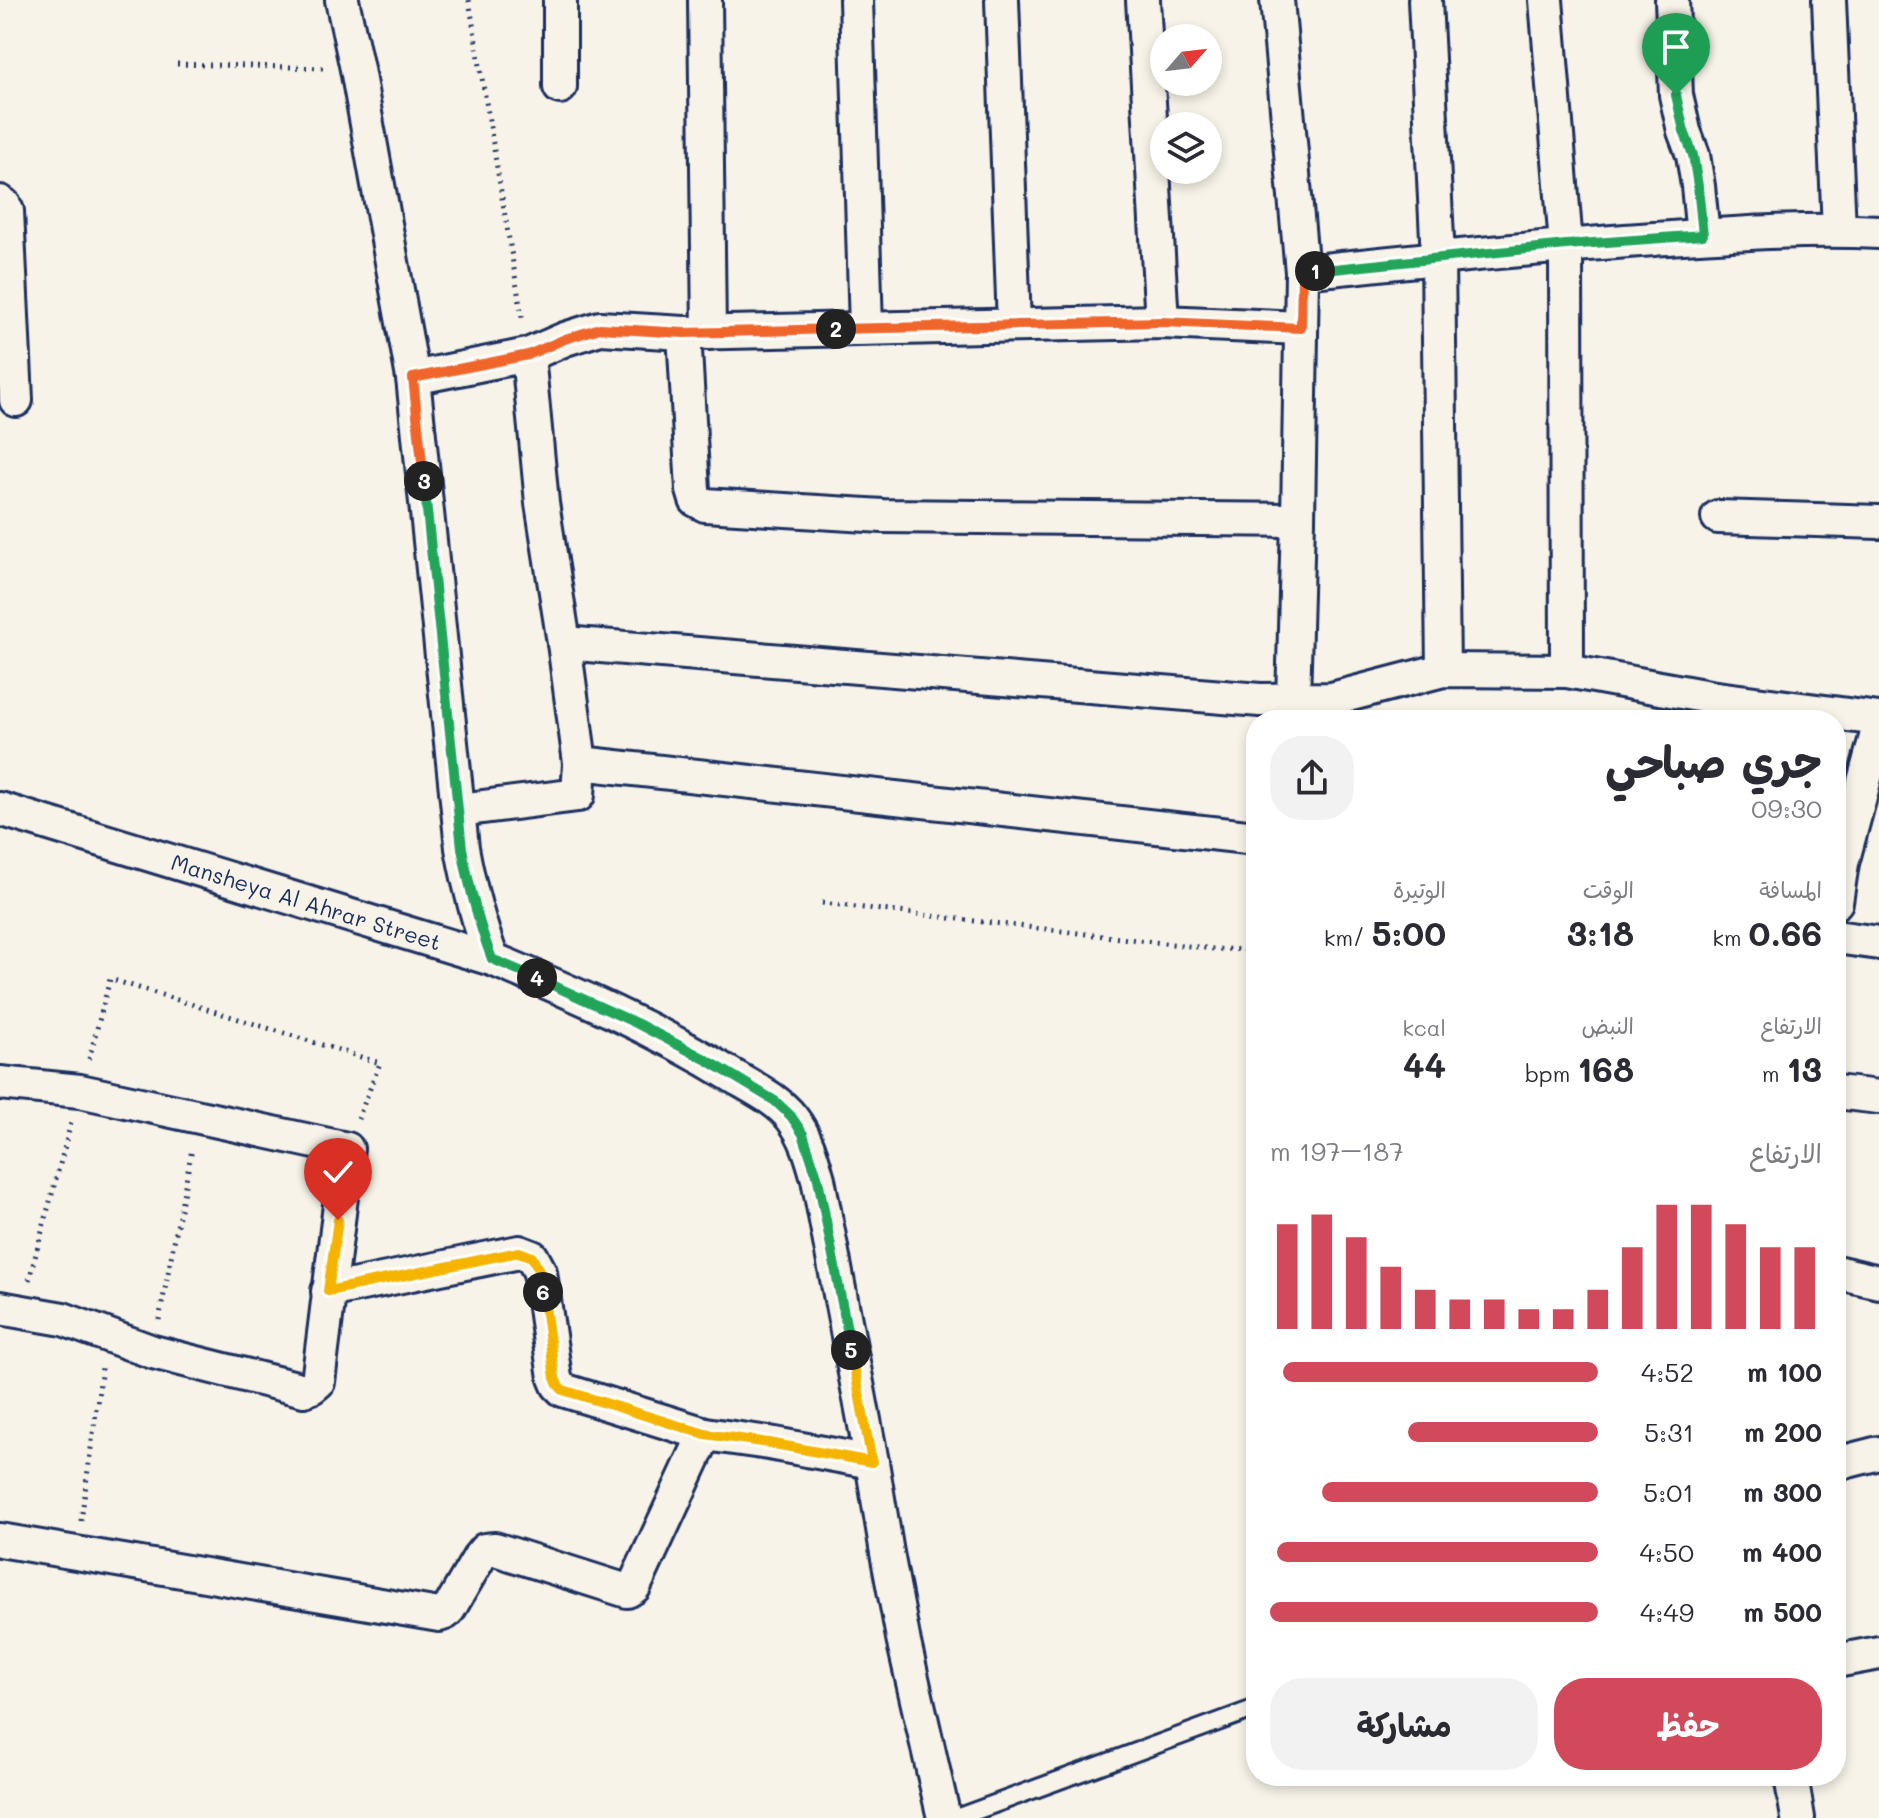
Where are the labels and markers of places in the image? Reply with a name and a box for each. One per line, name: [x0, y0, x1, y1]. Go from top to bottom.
pin: [1642, 13, 1710, 95]
pin: 1: [1295, 251, 1335, 291]
pin: 2: [816, 309, 856, 349]
pin: 3: [404, 461, 444, 501]
pin: 4: [517, 958, 557, 998]
pin: [304, 1138, 372, 1220]
pin: 6: [523, 1272, 563, 1312]
pin: 5: [831, 1330, 871, 1370]

